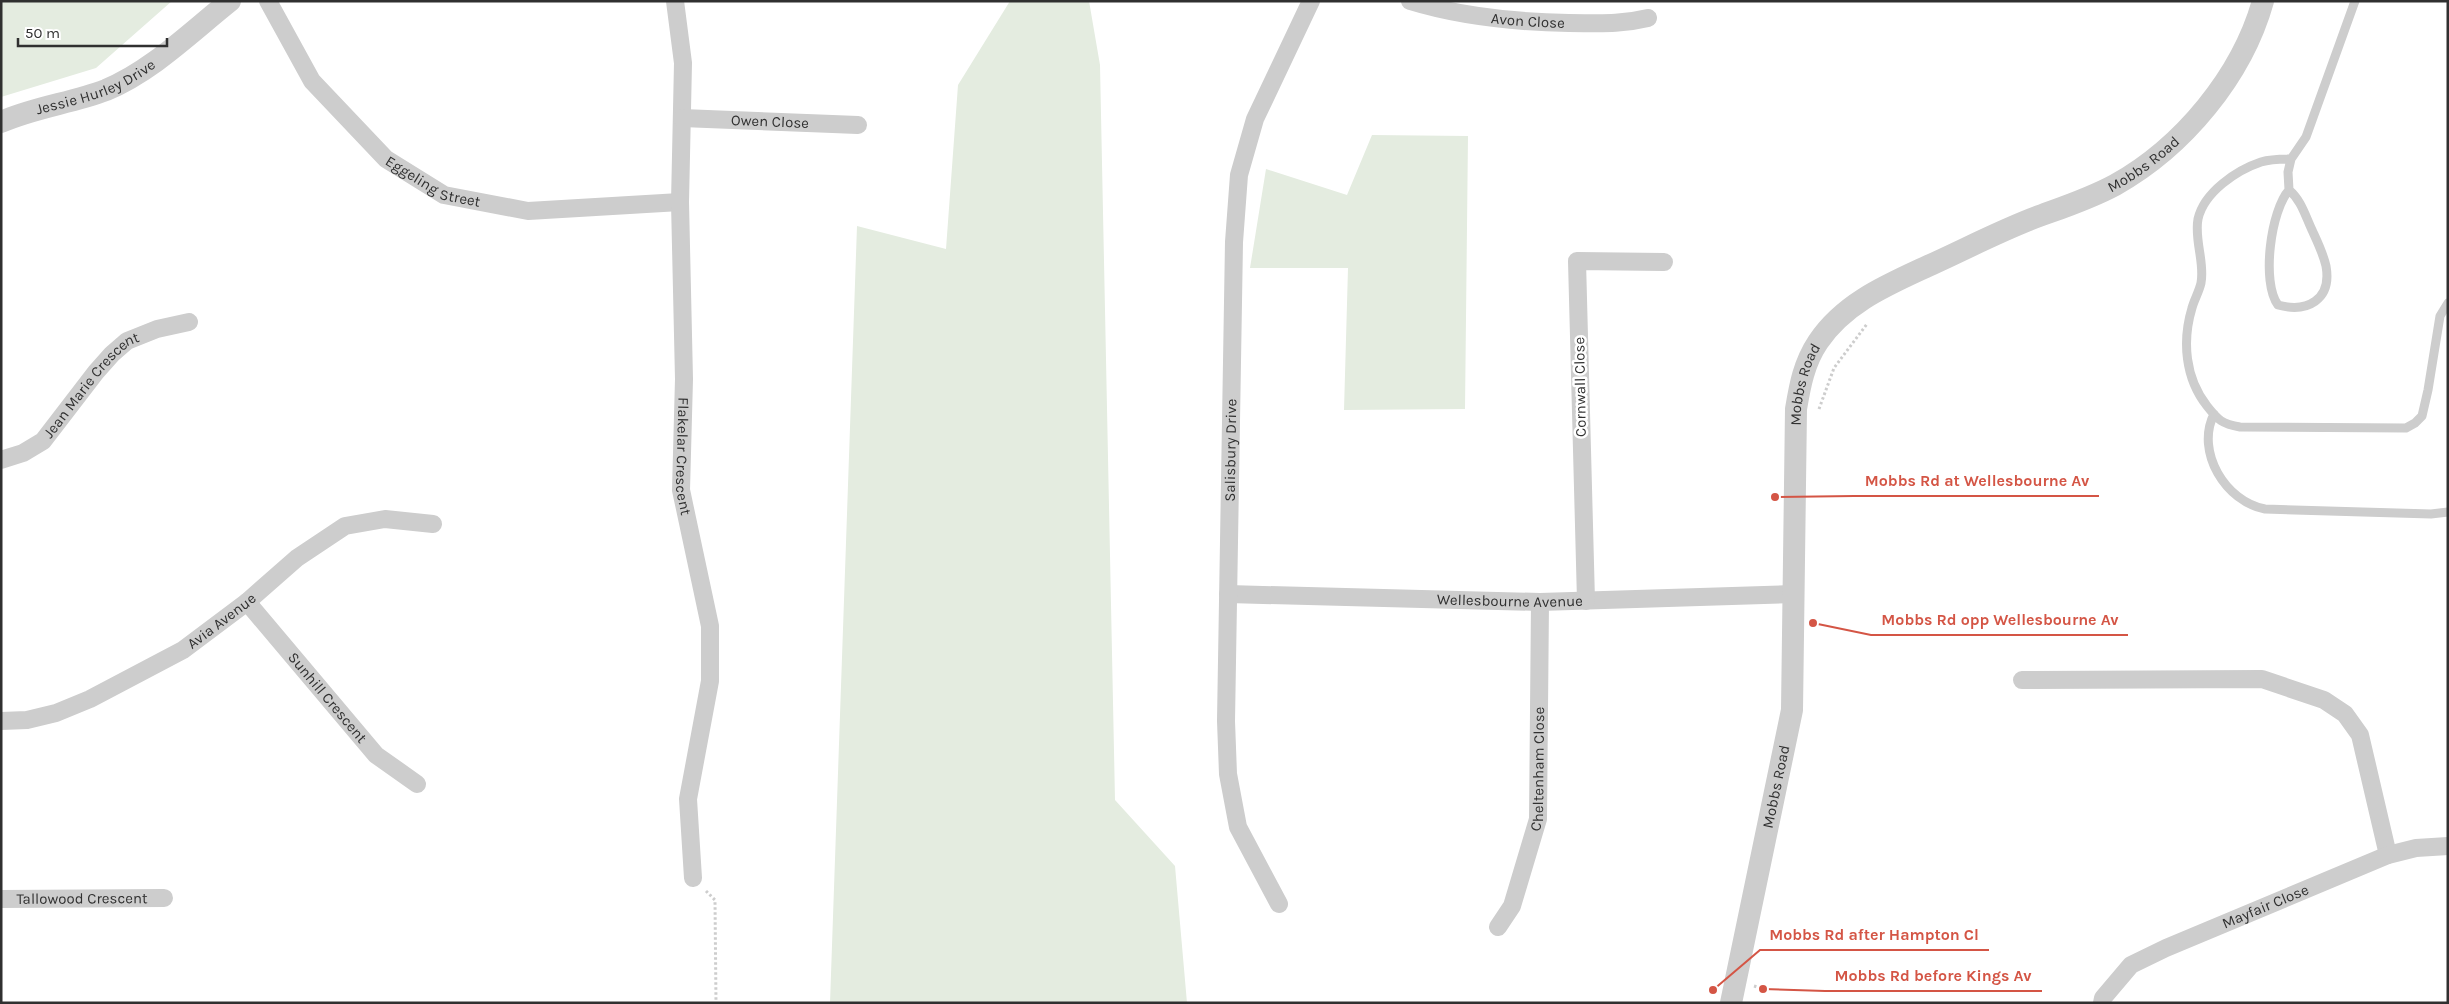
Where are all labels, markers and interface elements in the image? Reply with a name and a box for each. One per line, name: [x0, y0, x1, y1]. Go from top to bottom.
street label: Avon Close: [1490, 9, 1565, 32]
scale bar: [18, 15, 166, 47]
text: 50 m: [25, 24, 60, 42]
street label: Jessie Hurley Drive: [34, 55, 159, 118]
street label: Owen Close: [731, 111, 809, 132]
street label: Mobbs Road: [2104, 132, 2183, 196]
street label: Eggeling Street: [382, 152, 482, 211]
street label: Jean Marie Crescent: [40, 328, 142, 442]
street label: Cornwall Close: [1570, 337, 1590, 437]
street label: Mobbs Road: [1786, 340, 1824, 426]
street label: Flakelar Crescent: [672, 397, 695, 517]
street label: Salisbury Drive: [1221, 399, 1240, 502]
callout: Mobbs Rd at Wellesbourne Av: [1854, 465, 2099, 496]
text: Mobbs Rd at Wellesbourne Av: [1865, 471, 2090, 490]
street label: Avia Avenue: [184, 589, 260, 653]
street label: Wellesbourne Avenue: [1437, 590, 1583, 611]
callout: Mobbs Rd opp Wellesbourne Av: [1871, 604, 2128, 635]
text: Mobbs Rd opp Wellesbourne Av: [1881, 610, 2119, 629]
street label: Sunhill Crescent: [284, 649, 371, 747]
street label: Cheltenham Close: [1526, 707, 1548, 833]
street label: Mobbs Road: [1759, 743, 1793, 830]
street label: Mayfair Close: [2219, 880, 2311, 932]
street label: Tallowood Crescent: [16, 889, 148, 908]
callout: Mobbs Rd after Hampton Cl: [1760, 919, 1989, 950]
text: Mobbs Rd after Hampton Cl: [1769, 925, 1979, 944]
callout: Mobbs Rd before Kings Av: [1825, 960, 2042, 991]
text: Mobbs Rd before Kings Av: [1835, 966, 2032, 985]

